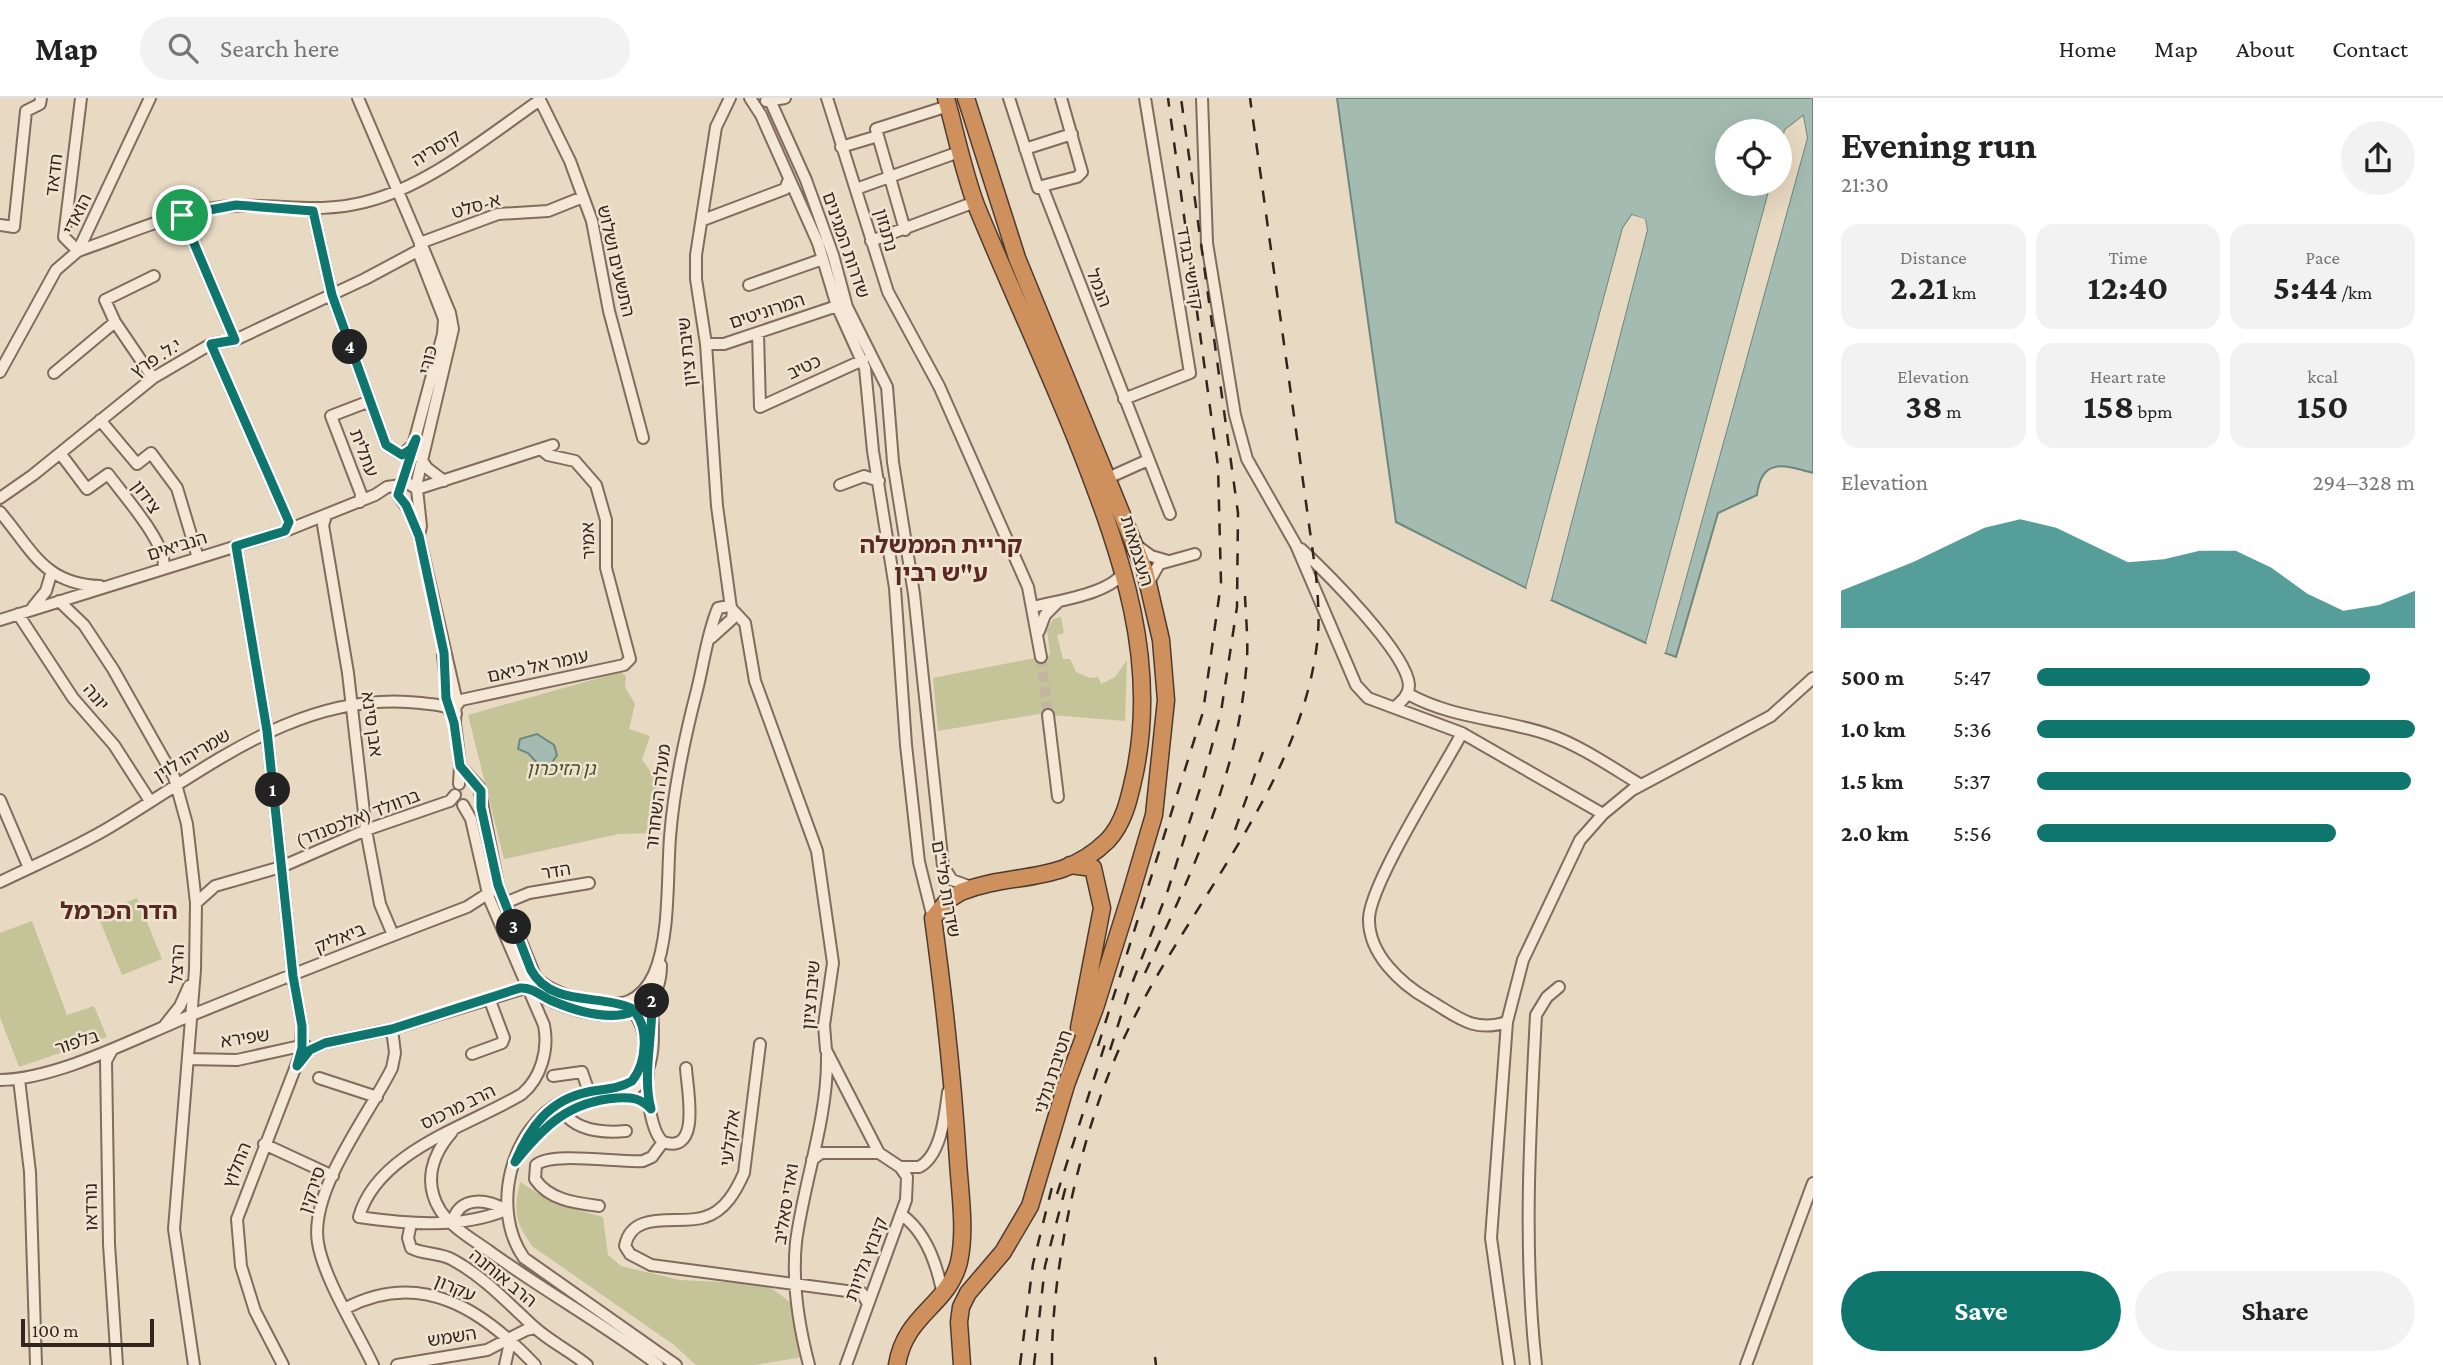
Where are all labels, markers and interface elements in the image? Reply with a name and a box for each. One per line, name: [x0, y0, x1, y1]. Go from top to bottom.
search box: [140, 17, 630, 80]
icon: search: [164, 29, 202, 67]
text: Map: [35, 30, 98, 67]
text: Search here: [220, 34, 339, 63]
text: Home: [2059, 35, 2116, 62]
text: Map: [2154, 35, 2198, 62]
text: About: [2236, 35, 2294, 62]
text: Contact: [2332, 35, 2408, 62]
map controls: [1715, 119, 1792, 196]
button: locate: [1715, 119, 1792, 196]
button: share: [2341, 121, 2415, 195]
text: Evening run: [1841, 124, 2037, 166]
street label: קיסריה: [408, 126, 464, 170]
street label: חדאד: [41, 153, 67, 197]
text: 21:30: [1841, 171, 1889, 197]
pin: [152, 185, 212, 245]
street label: שדרות המגינים: [818, 189, 874, 301]
street label: הואדי: [59, 190, 95, 238]
street label: א-סלט: [449, 190, 503, 222]
icon: arrive: [163, 196, 201, 234]
street label: התשעים ושלוש: [593, 203, 639, 319]
street label: נתנזון: [870, 206, 902, 254]
street label: קדושי בגדד: [1173, 224, 1207, 312]
text: Distance: [1900, 247, 1967, 268]
text: Time: [2109, 247, 2147, 268]
text: Pace: [2306, 247, 2340, 268]
street label: הנמל: [1083, 266, 1115, 310]
text: 2.21: [1890, 268, 1949, 307]
text: 12:40: [2088, 268, 2168, 307]
text: 5:44: [2273, 268, 2338, 307]
text: km: [1949, 282, 1977, 303]
text: /km: [2338, 282, 2372, 303]
street label: המרוניטים: [727, 289, 807, 333]
street label: שיבת ציון: [673, 316, 701, 388]
pin: 4: [332, 330, 368, 364]
street label: י.ל. פרץ: [127, 334, 185, 382]
text: 4: [344, 336, 355, 357]
street label: כורי: [415, 343, 441, 377]
street label: כטיב: [784, 351, 824, 383]
text: Elevation: [1897, 366, 1969, 387]
text: Heart rate: [2090, 366, 2166, 387]
text: kcal: [2307, 366, 2338, 387]
text: 38: [1905, 387, 1943, 426]
text: 158: [2083, 387, 2134, 426]
text: 150: [2297, 387, 2348, 426]
text: m: [1943, 401, 1961, 422]
text: bpm: [2134, 401, 2173, 422]
street label: עתלית: [346, 426, 382, 480]
text: Elevation: [1841, 469, 1928, 495]
text: 294–328 m: [2313, 469, 2415, 495]
street label: צידון: [127, 477, 165, 517]
street label: העצמאות: [1117, 513, 1157, 589]
street label: אמיר: [577, 522, 599, 560]
street label: הנביאים: [145, 527, 209, 565]
district label: קריית הממשלה ע"ש רבין: [859, 531, 1023, 586]
street label: עומר אל כיאם: [486, 646, 590, 686]
text: 500 m: [1841, 664, 1904, 690]
text: 5:47: [1953, 664, 1991, 690]
street label: יונה: [79, 680, 113, 714]
street label: אבן סינא: [358, 690, 386, 758]
text: 1.0 km: [1841, 716, 1906, 742]
text: 5:36: [1953, 716, 1992, 742]
street label: שמריהו לוין: [150, 724, 234, 786]
street label: מעלה השחרור: [642, 743, 674, 851]
park label: גן הזיכרון: [527, 759, 596, 779]
text: 1.5 km: [1841, 768, 1904, 794]
text: 5:37: [1953, 768, 1990, 794]
pin: 1: [256, 772, 290, 808]
text: 1: [269, 779, 276, 800]
street label: ברוולד (אלכסנדר): [293, 785, 423, 852]
text: 2.0 km: [1841, 820, 1909, 846]
text: 5:56: [1953, 820, 1992, 846]
street label: שדרות פלי"ם: [928, 839, 964, 939]
street label: הדר: [540, 859, 572, 883]
district label: הדר הכרמל: [60, 897, 178, 924]
pin: 3: [496, 910, 532, 944]
text: 3: [509, 916, 518, 937]
street label: ביאליק: [312, 919, 368, 957]
street label: הרצל: [166, 943, 188, 985]
street label: שיבת ציון: [798, 959, 824, 1031]
pin: 2: [634, 984, 670, 1018]
text: 2: [647, 990, 656, 1011]
street label: שפירא: [219, 1025, 271, 1051]
street label: בלפור: [53, 1026, 101, 1058]
street label: חטיבת גולני: [1030, 1028, 1076, 1116]
street label: הרב מרכוס: [417, 1080, 499, 1134]
street label: אלקלעי: [716, 1108, 744, 1168]
street label: החלוץ: [219, 1139, 255, 1191]
street label: ואדי סאליב: [770, 1162, 802, 1246]
street label: סירקין: [295, 1164, 329, 1216]
street label: נורדאו: [81, 1183, 101, 1231]
street label: קיבוץ גלויות: [841, 1214, 891, 1304]
street label: הרב אוחנה: [465, 1245, 541, 1311]
street label: עקרון: [431, 1270, 479, 1306]
button: Save: [1841, 1271, 2121, 1351]
button: Share: [2135, 1271, 2415, 1351]
scale bar: [21, 1316, 154, 1348]
text: 100 m: [32, 1320, 79, 1341]
street label: השמש: [426, 1323, 478, 1351]

